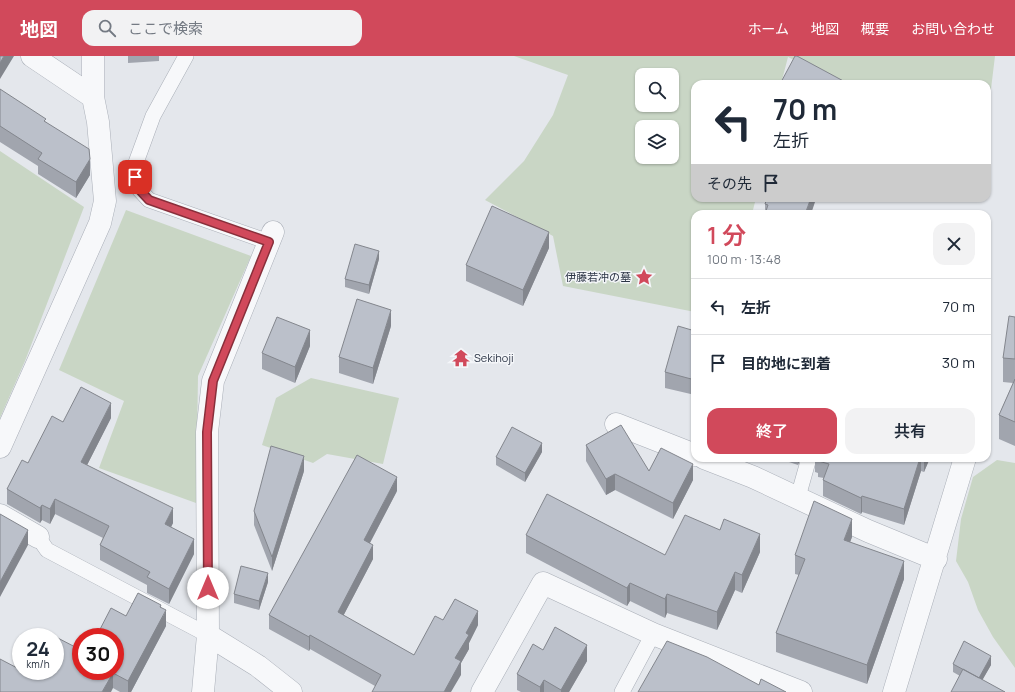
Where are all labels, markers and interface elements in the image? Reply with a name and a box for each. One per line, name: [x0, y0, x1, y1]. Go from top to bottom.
search box: [82, 10, 362, 46]
text: 地図: [20, 16, 58, 42]
icon: search: [96, 17, 118, 39]
text: ここで検索: [128, 18, 203, 39]
text: ホーム: [747, 19, 789, 38]
text: 地図: [811, 19, 839, 38]
text: 概要: [861, 19, 889, 38]
text: お問い合わせ: [911, 19, 995, 38]
map controls: [635, 68, 679, 164]
button: search: [635, 68, 679, 112]
text: 70 m: [773, 90, 837, 128]
icon: left: [707, 96, 759, 148]
button: layers: [635, 120, 679, 164]
text: 左折: [773, 128, 809, 152]
pin: [118, 160, 152, 194]
icon: arrive: [124, 166, 146, 188]
icon: arrive: [760, 172, 782, 194]
text: その先: [707, 173, 752, 194]
text: 1 分: [707, 218, 746, 251]
button: close: [933, 223, 975, 265]
text: 100 m · 13:48: [707, 250, 781, 268]
place icon: 伊藤若冲の墓: [634, 267, 654, 287]
place label: 伊藤若冲の墓: [565, 269, 631, 284]
icon: left: [707, 296, 729, 318]
text: 70 m: [943, 296, 975, 317]
text: 左折: [741, 297, 771, 318]
temple icon: Sekihoji: [451, 348, 471, 368]
place label: Sekihoji: [474, 350, 514, 365]
icon: arrive: [707, 352, 729, 374]
text: 30 m: [942, 352, 975, 373]
text: 目的地に到着: [741, 353, 831, 374]
button: 終了: [707, 408, 837, 454]
button: 共有: [845, 408, 975, 454]
position arrow: [187, 567, 229, 609]
speed limit sign: 30: [72, 628, 124, 680]
text: 24: [26, 635, 50, 662]
text: km/h: [26, 657, 50, 671]

